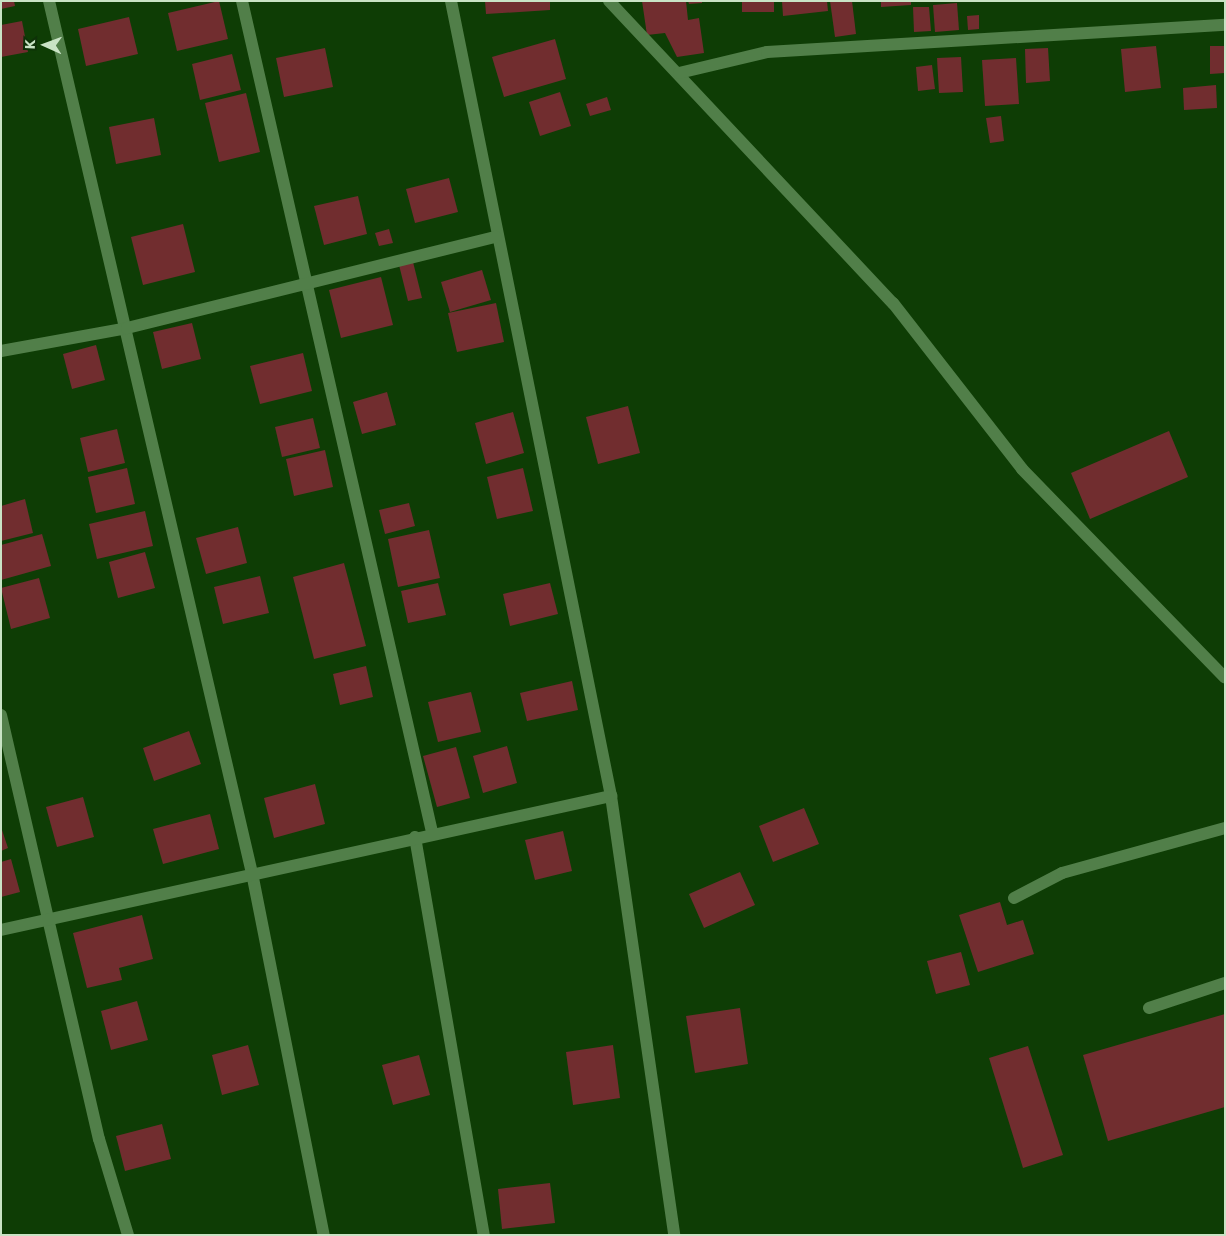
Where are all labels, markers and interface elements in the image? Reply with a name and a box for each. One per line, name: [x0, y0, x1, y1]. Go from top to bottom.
north arrow: [20, 20, 70, 70]
text: K: [20, 39, 40, 50]

